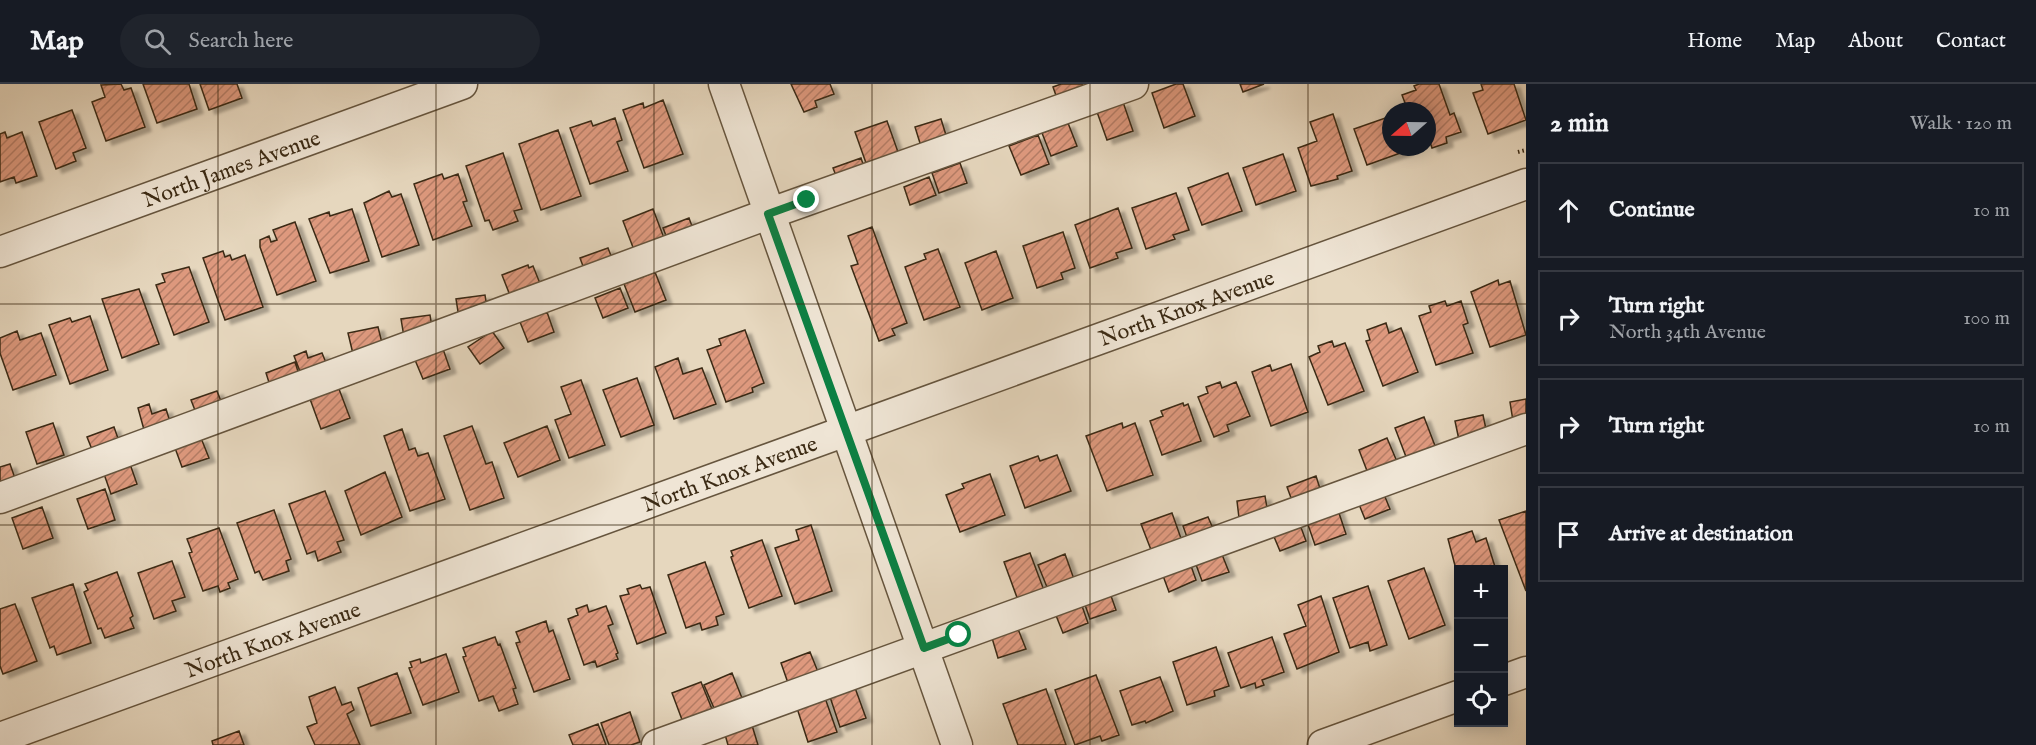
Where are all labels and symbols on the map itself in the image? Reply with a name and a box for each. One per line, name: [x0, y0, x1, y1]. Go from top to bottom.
north arrow: [1382, 102, 1436, 156]
street label: North James Avenue: [139, 125, 325, 215]
route end: [793, 186, 819, 212]
street label: North Knox Avenue: [1095, 265, 1278, 354]
street label: North Knox Avenue: [639, 430, 822, 520]
street label: North Knox Avenue: [182, 596, 365, 686]
route start: [945, 621, 971, 647]

